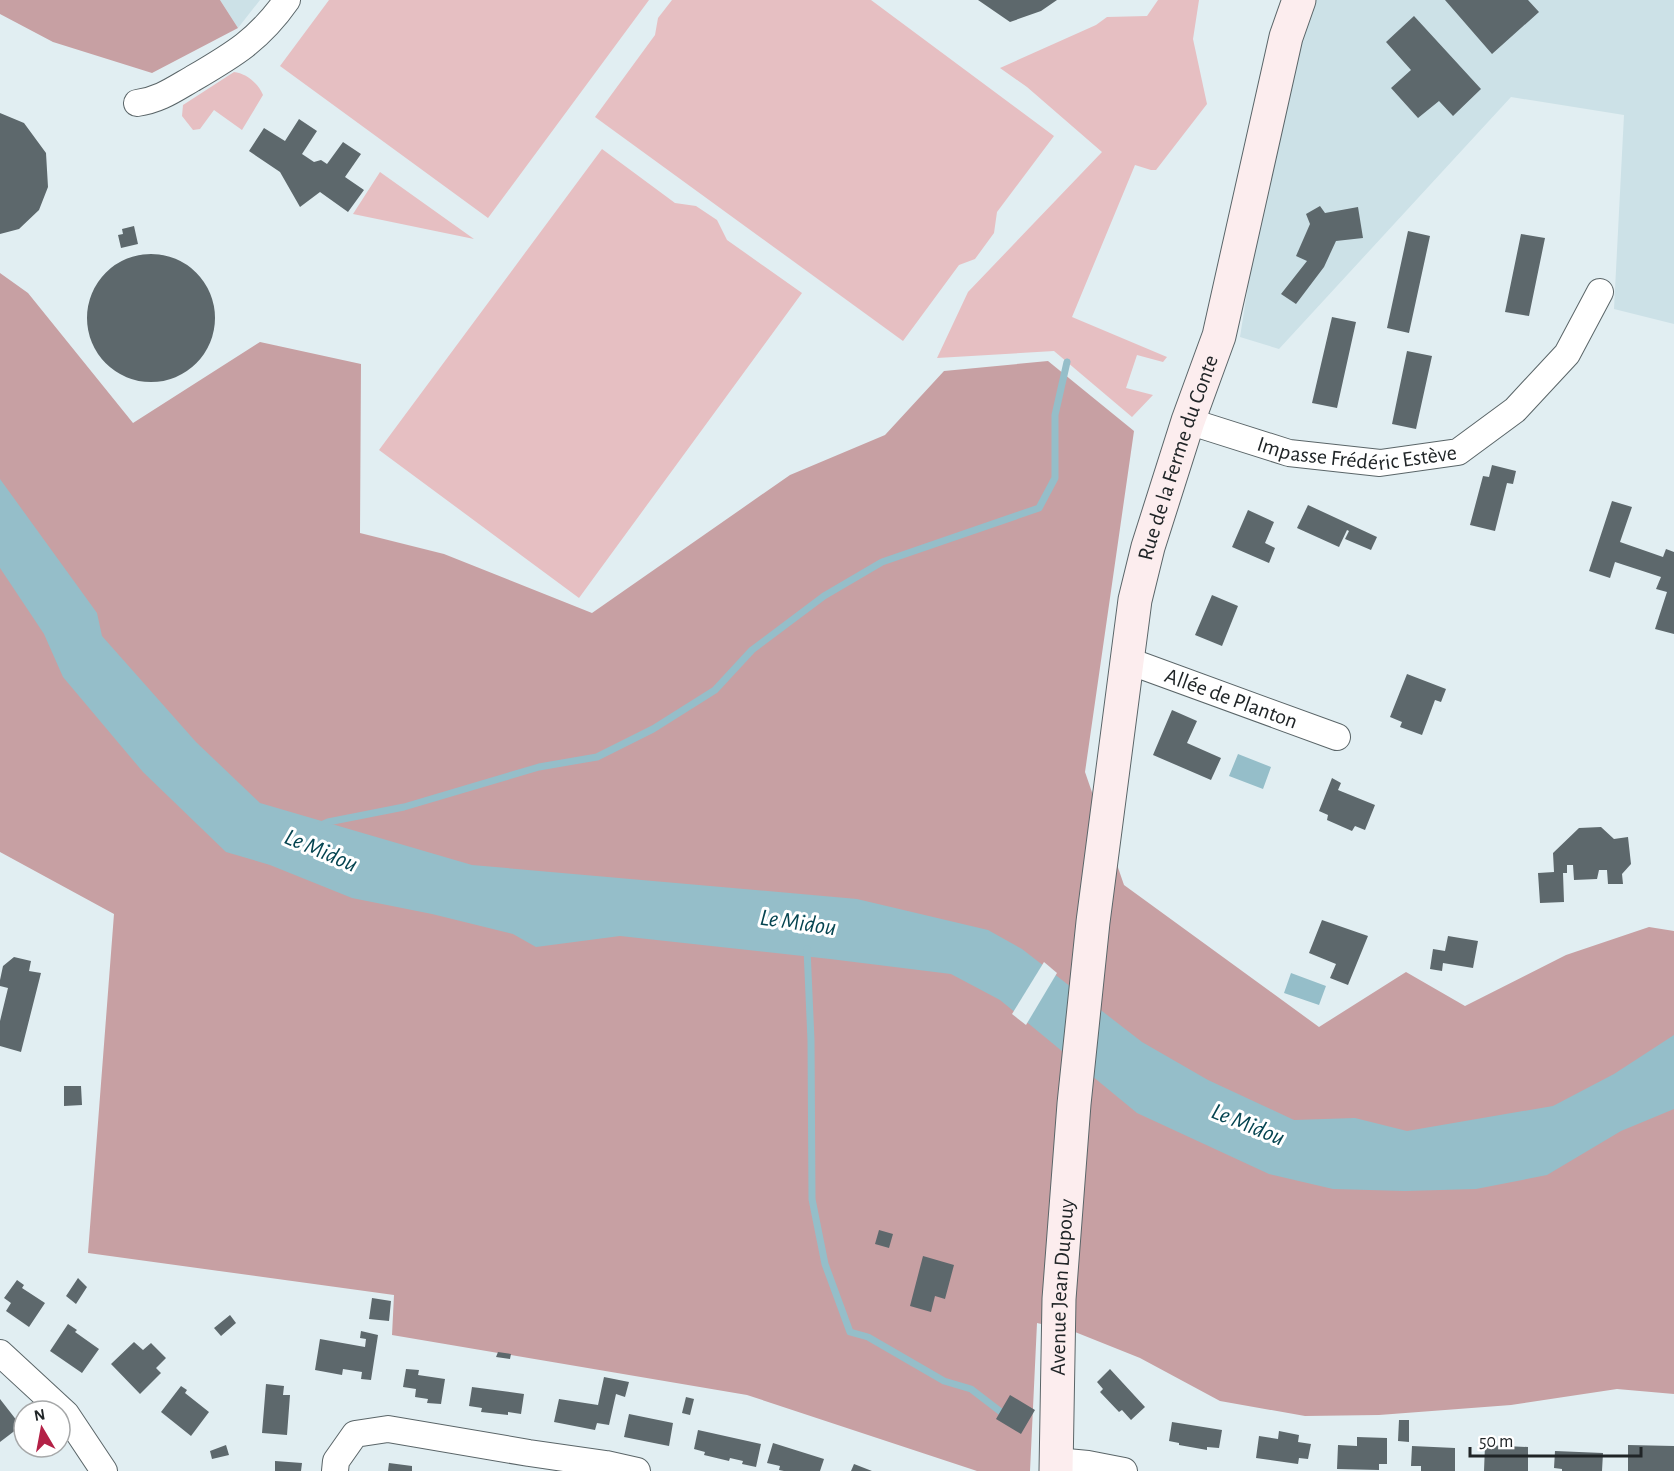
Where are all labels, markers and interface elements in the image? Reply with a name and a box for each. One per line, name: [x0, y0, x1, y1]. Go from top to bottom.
street label: Rue de la Ferme du Conte: [1134, 352, 1222, 563]
street label: Impasse Frédéric Estève: [1254, 433, 1458, 474]
street label: Allée de Planton: [1162, 664, 1301, 733]
water label: Le Midou: [281, 825, 361, 877]
water label: Le Midou: [758, 906, 838, 940]
water label: Le Midou: [1208, 1099, 1288, 1151]
street label: Avenue Jean Dupouy: [1047, 1197, 1078, 1376]
north arrow: [12, 1399, 72, 1459]
text: N: [33, 1406, 46, 1424]
scale bar: [1470, 1420, 1641, 1458]
text: 50 m: [1479, 1433, 1513, 1451]

